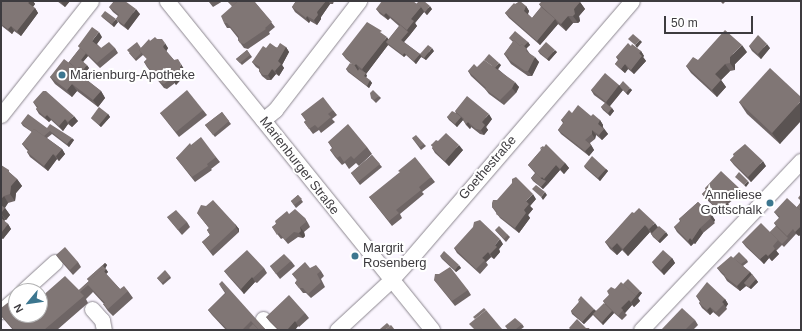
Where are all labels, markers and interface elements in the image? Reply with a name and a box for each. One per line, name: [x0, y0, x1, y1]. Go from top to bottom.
scale bar: [666, 8, 755, 34]
text: 50 m: [671, 16, 698, 30]
place label: Marienburg-Apotheke: [70, 67, 195, 83]
marker: Marienburg-Apotheke: [57, 70, 67, 80]
street label: Marienburger Straße: [256, 114, 342, 218]
street label: Goethestraße: [456, 133, 520, 203]
place label: Anneliese Gottschalk: [701, 188, 762, 219]
marker: Anneliese Gottschalk: [765, 198, 775, 208]
place label: Margrit Rosenberg: [363, 241, 427, 272]
marker: Margrit Rosenberg: [350, 251, 360, 261]
north arrow: [8, 283, 48, 323]
text: N: [11, 302, 26, 315]

